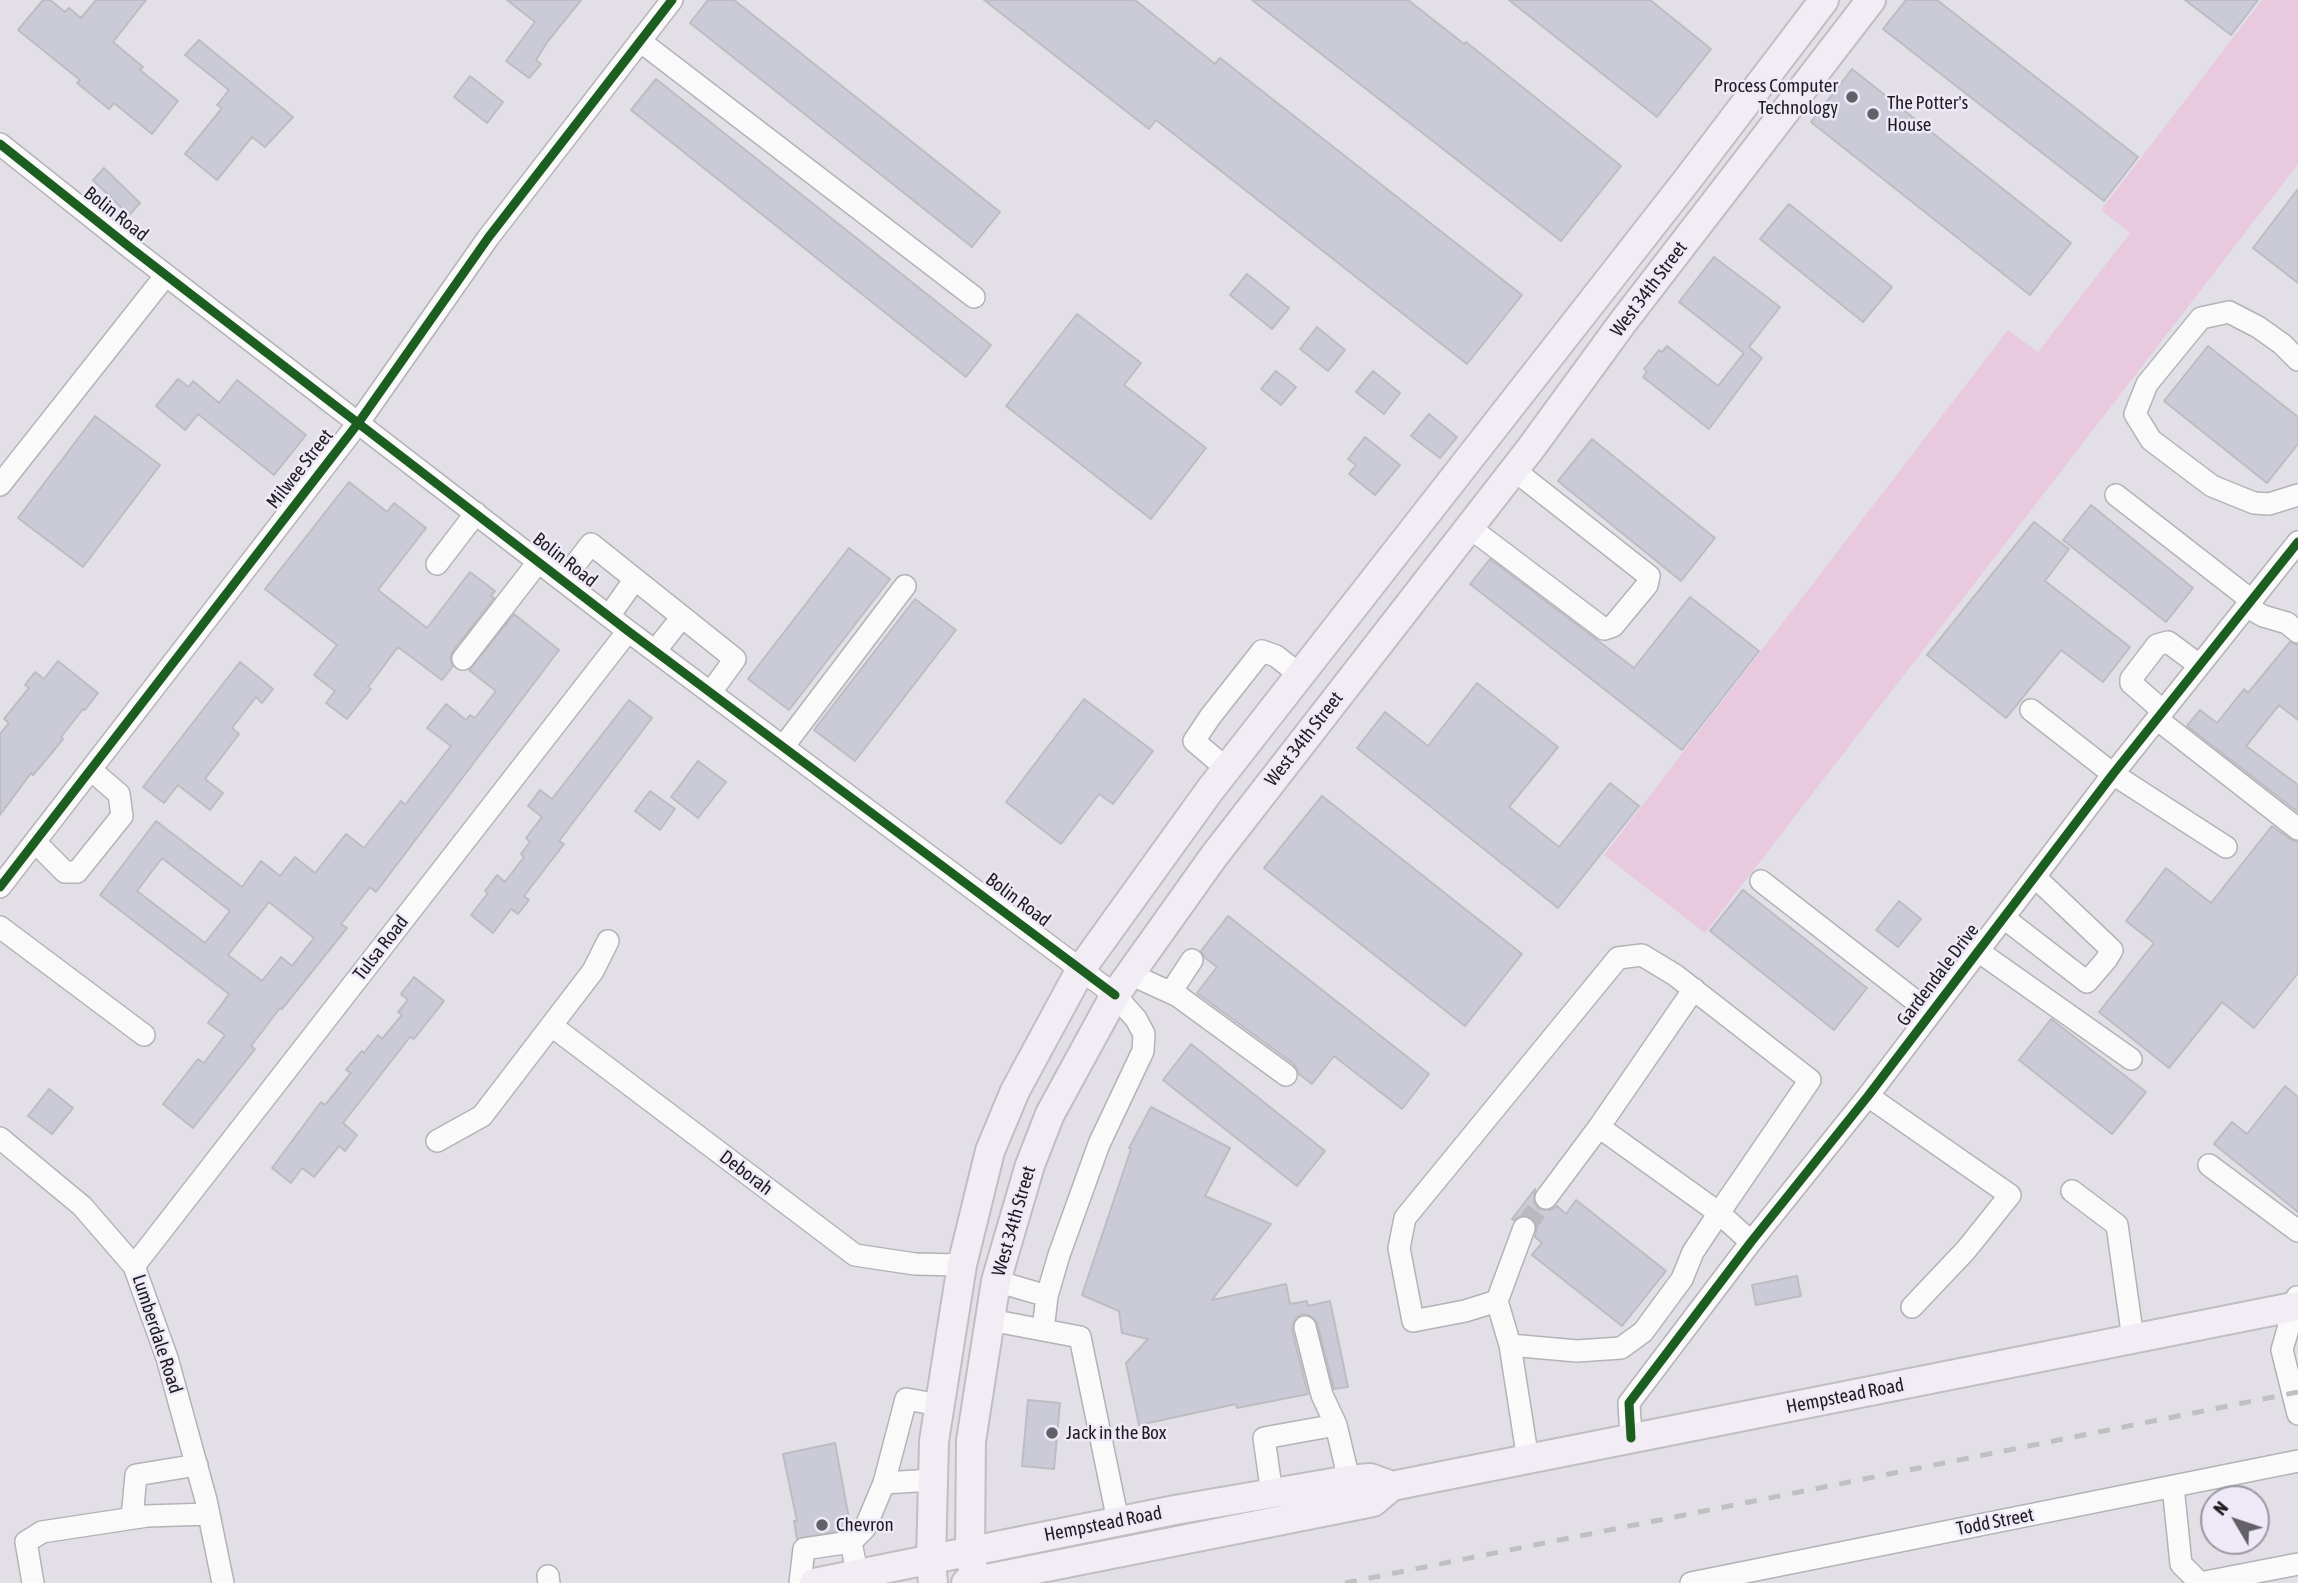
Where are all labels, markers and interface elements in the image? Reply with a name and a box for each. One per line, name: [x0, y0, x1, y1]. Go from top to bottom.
place label: Process Computer Technology: [1714, 75, 1838, 119]
marker: Process Computer Technology: [1844, 89, 1860, 105]
place label: The Potter's House: [1887, 92, 1968, 136]
marker: The Potter's House: [1865, 106, 1881, 122]
street label: Bolin Road: [79, 182, 153, 246]
street label: West 34th Street: [1606, 237, 1692, 341]
street label: Milwee Street: [262, 425, 338, 513]
street label: Bolin Road: [528, 528, 602, 592]
street label: West 34th Street: [1260, 687, 1348, 791]
street label: Bolin Road: [981, 868, 1055, 932]
street label: Tulsa Road: [349, 911, 413, 985]
street label: Gardendale Drive: [1892, 919, 1984, 1031]
street label: Deborah: [715, 1146, 777, 1200]
street label: West 34th Street: [987, 1163, 1041, 1279]
street label: Lumberdale Road: [127, 1272, 187, 1396]
street label: Hempstead Road: [1784, 1373, 1906, 1419]
place label: Jack in the Box: [1066, 1422, 1166, 1444]
marker: Jack in the Box: [1044, 1425, 1060, 1441]
north arrow: [2200, 1485, 2270, 1555]
text: N: [2208, 1497, 2232, 1519]
street label: Hempstead Road: [1042, 1501, 1164, 1547]
street label: Todd Street: [1954, 1503, 2036, 1541]
place label: Chevron: [836, 1514, 894, 1536]
marker: Chevron: [814, 1517, 830, 1533]

